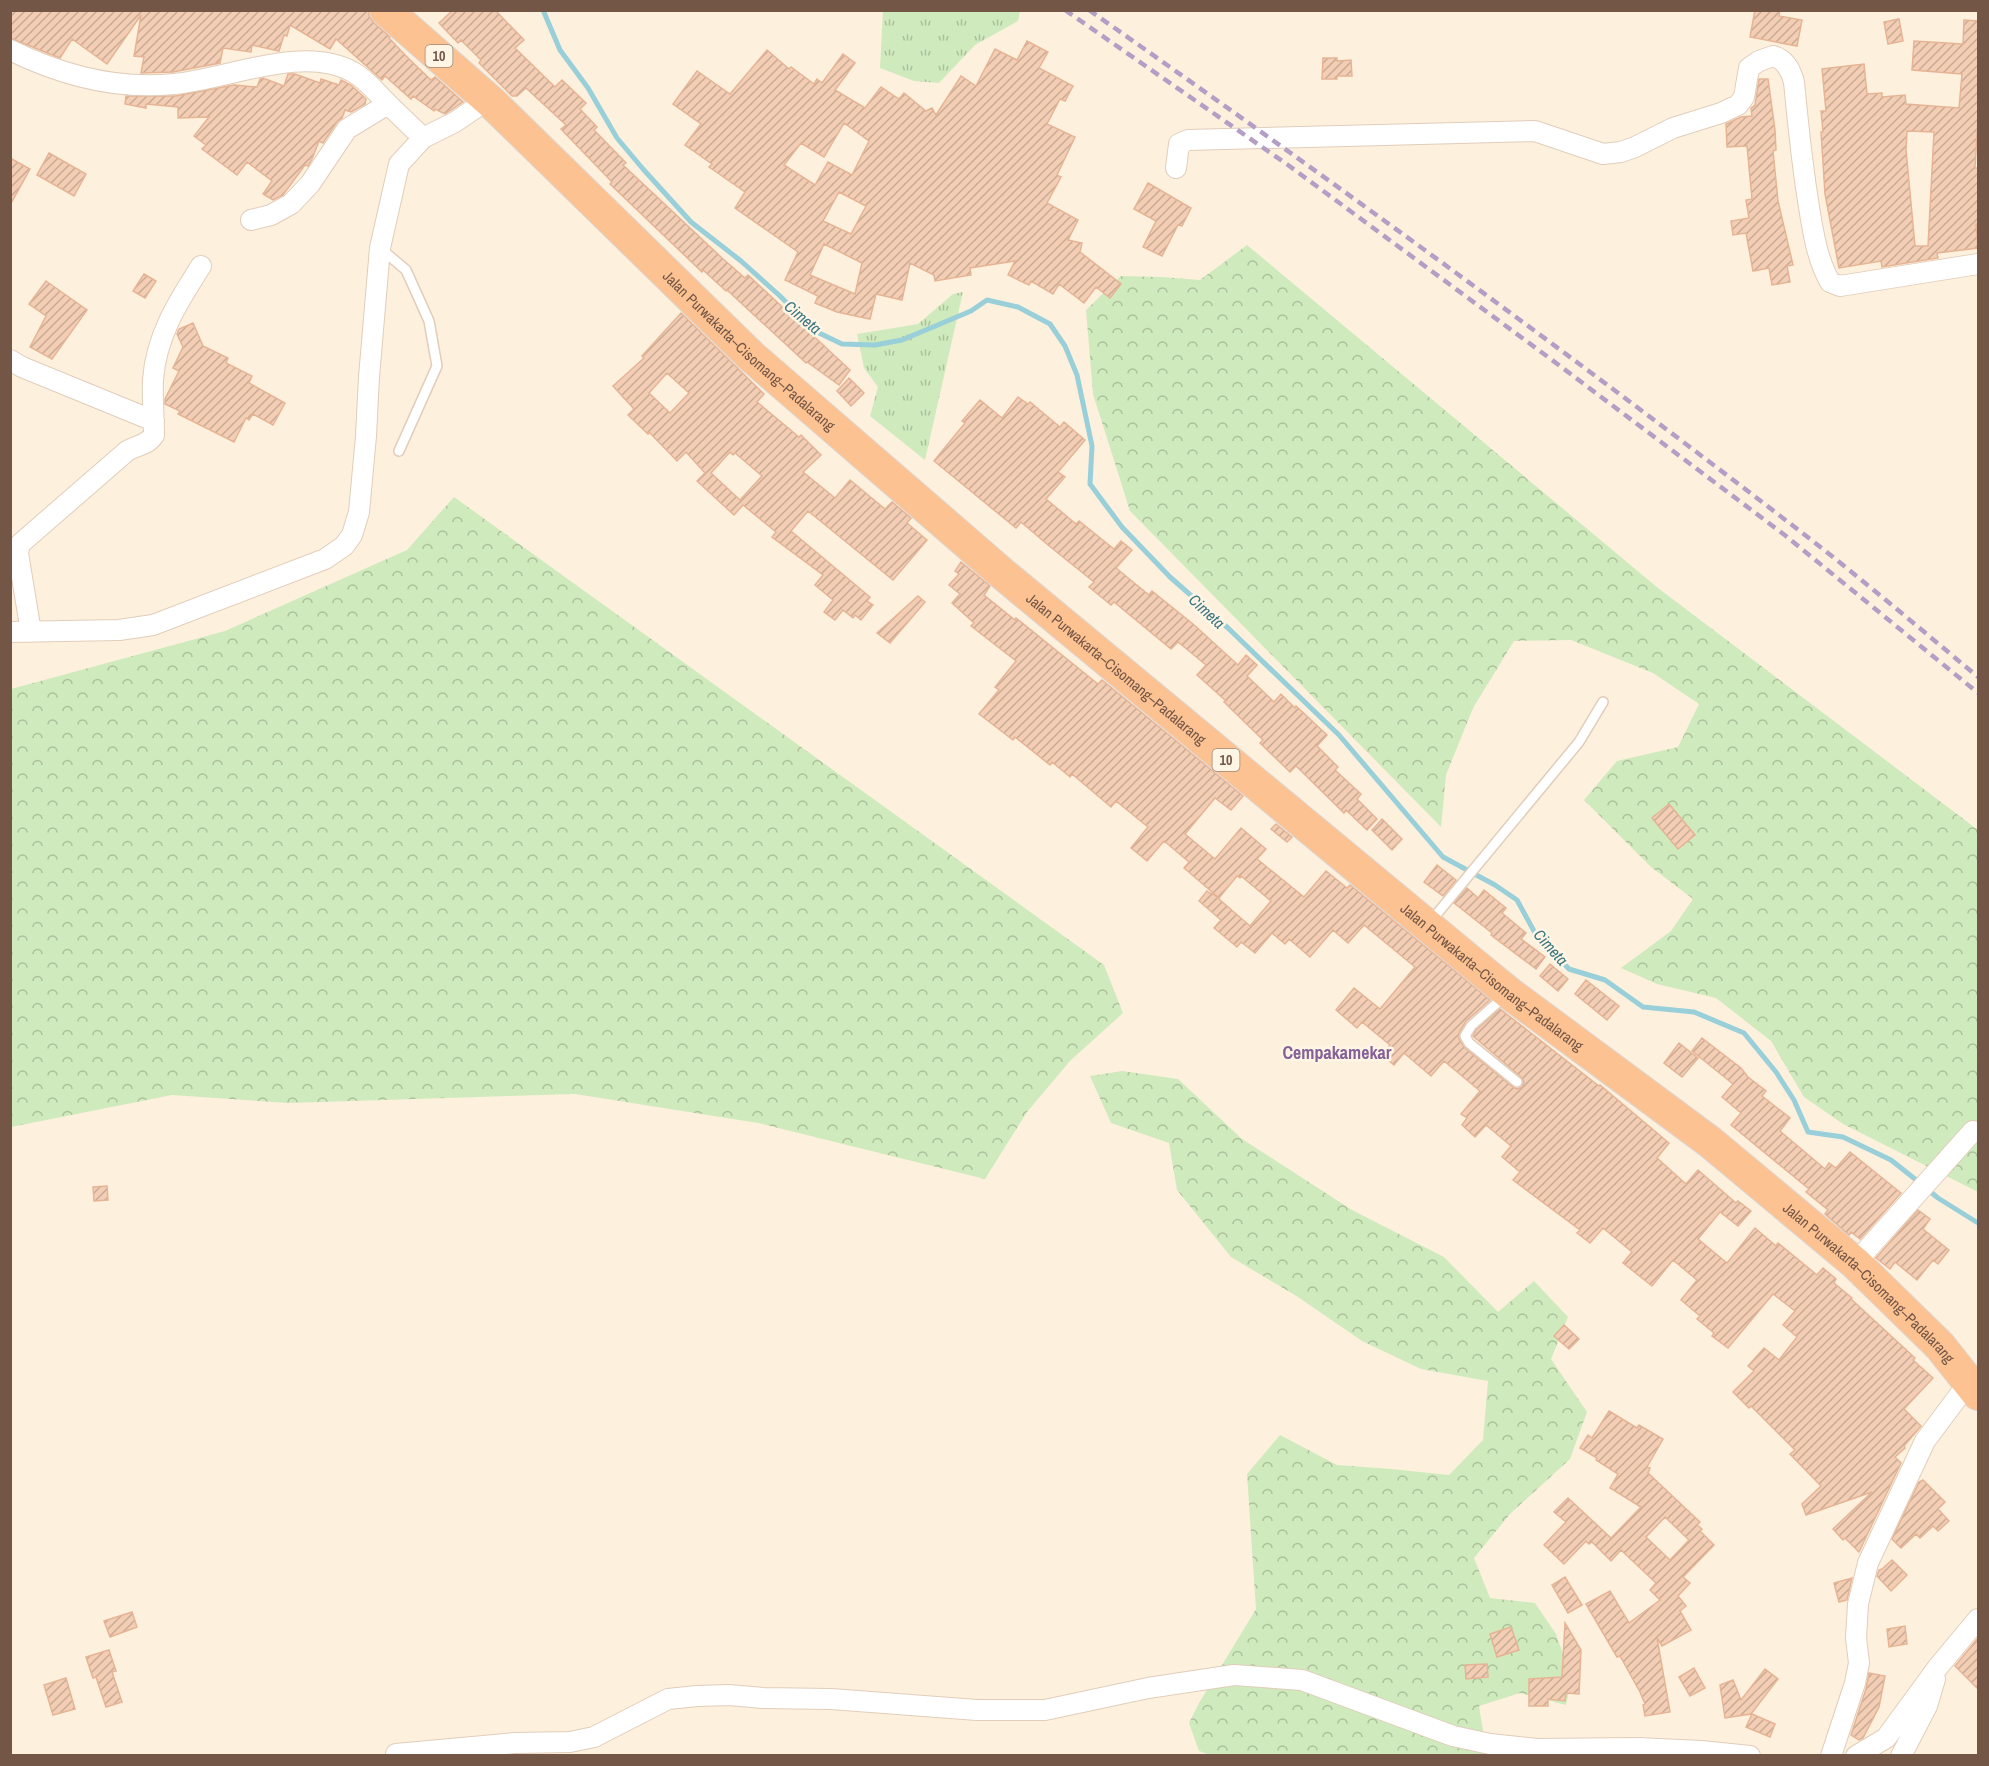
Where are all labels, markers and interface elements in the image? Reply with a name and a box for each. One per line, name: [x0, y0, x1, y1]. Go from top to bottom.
road number: 10: [426, 45, 452, 67]
street label: Jalan Purwakarta–Cisomang–Padalarang: [659, 265, 840, 435]
water label: Cimeta: [780, 295, 826, 339]
street label: Jalan Purwakarta–Cisomang–Padalarang: [1022, 588, 1211, 749]
water label: Cimeta: [1184, 589, 1230, 633]
road number: 10: [1212, 749, 1240, 771]
street label: Jalan Purwakarta–Cisomang–Padalarang: [1397, 898, 1588, 1056]
water label: Cimeta: [1529, 924, 1573, 970]
district label: Cempakamekar: [1282, 1040, 1392, 1065]
street label: Jalan Purwakarta–Cisomang–Padalarang: [1779, 1197, 1960, 1367]

